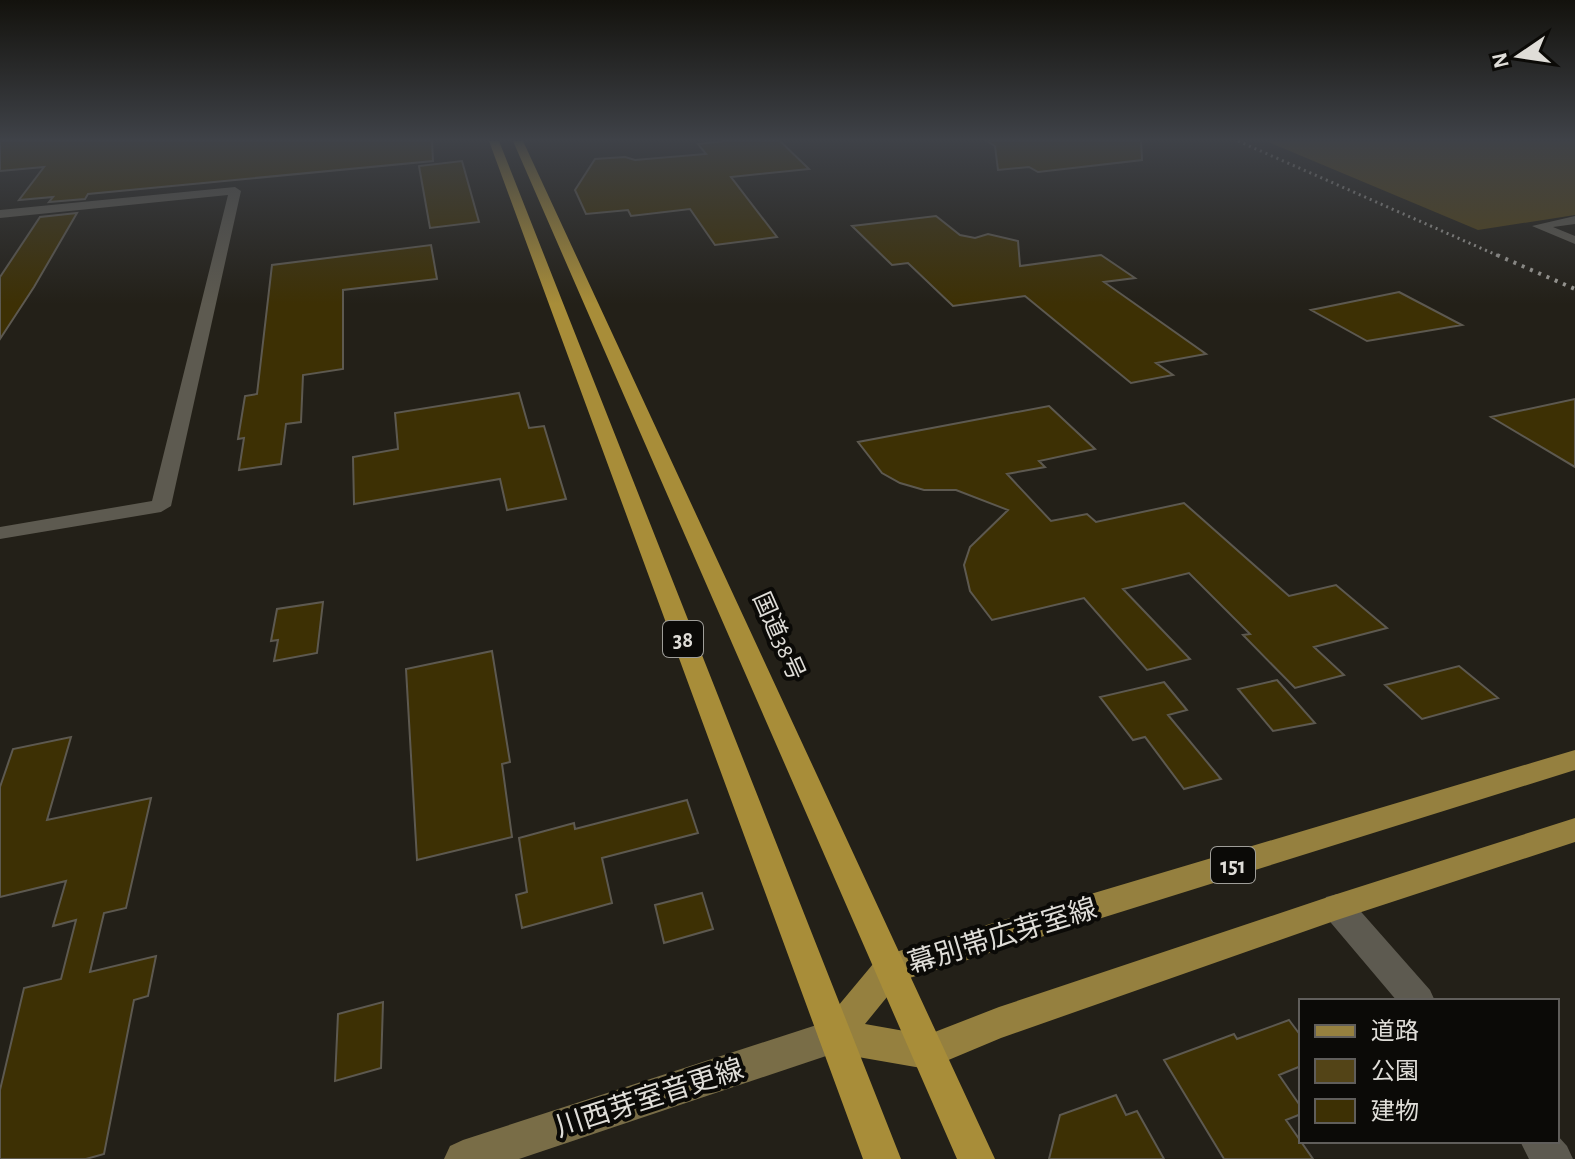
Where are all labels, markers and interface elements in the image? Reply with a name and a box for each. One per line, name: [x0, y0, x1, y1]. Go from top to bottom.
north arrow: [1479, 16, 1559, 96]
text: N: [1488, 50, 1513, 70]
street label: 国道38号: [748, 588, 810, 684]
road number: 38: [663, 621, 703, 657]
road number: 151: [1211, 847, 1255, 883]
street label: 幕別帯広芽室線: [904, 893, 1100, 979]
legend: [1299, 999, 1559, 1143]
text: 道路: [1371, 1018, 1419, 1044]
street label: 川西芽室音更線: [551, 1053, 747, 1143]
text: 公園: [1371, 1059, 1419, 1084]
text: 建物: [1371, 1099, 1419, 1124]

